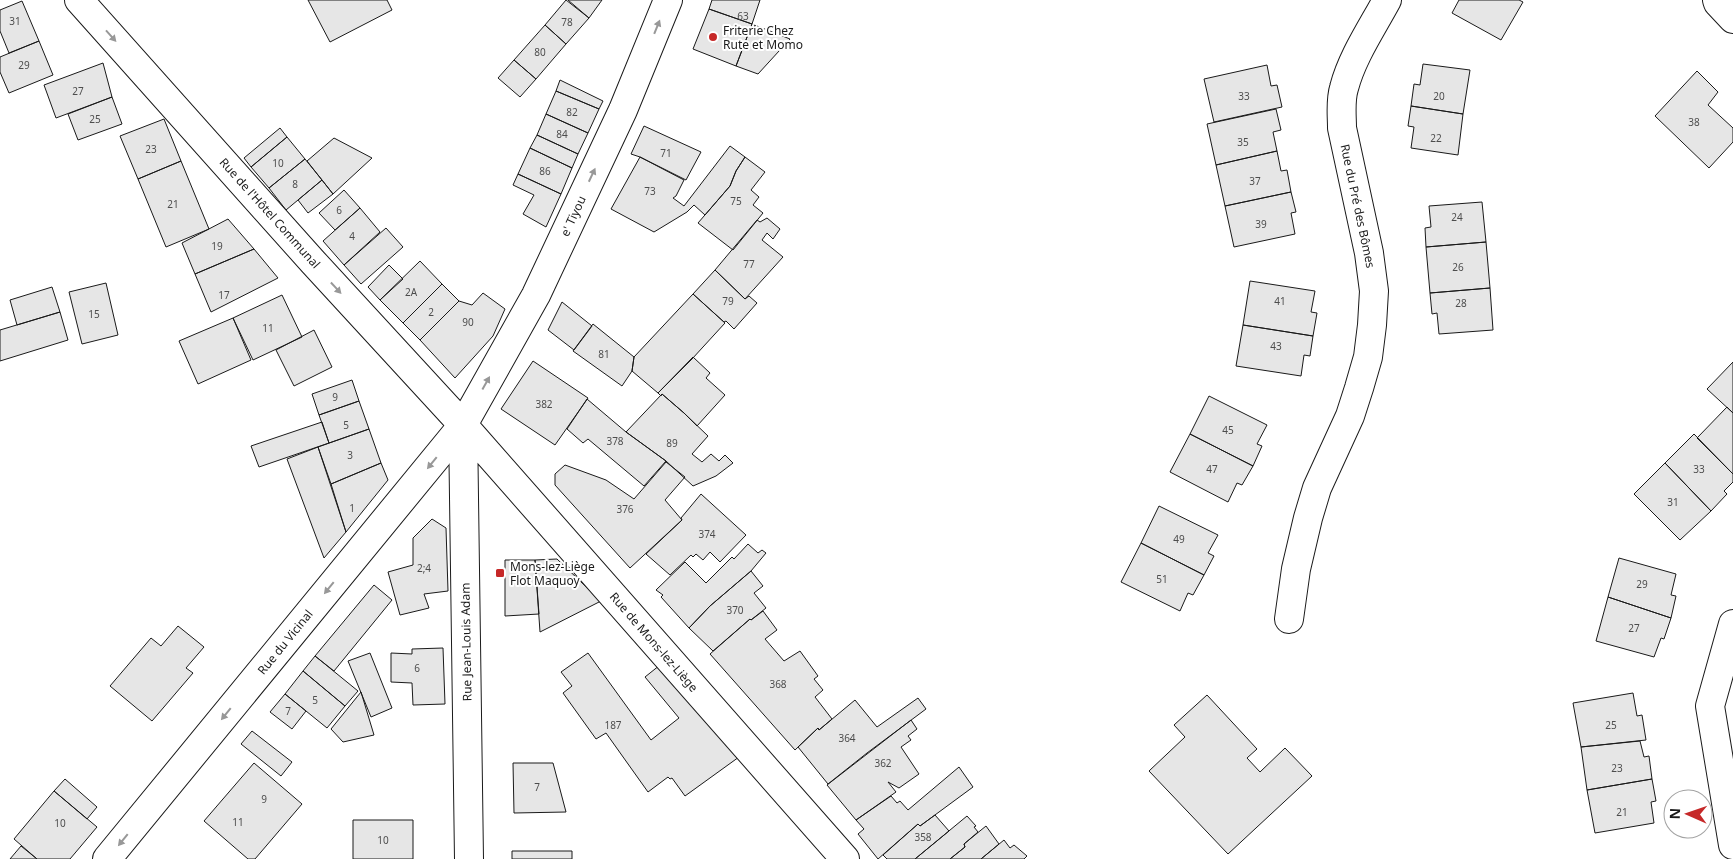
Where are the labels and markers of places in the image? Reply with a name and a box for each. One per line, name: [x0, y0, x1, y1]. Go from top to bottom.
place label: Friterie Chez Rute et Momo: [723, 22, 803, 53]
marker: Friterie Chez Rute et Momo: [707, 31, 719, 43]
place label: Mons-lez-Liège Flot Maquoy: [510, 558, 595, 589]
marker: Mons-lez-Liège Flot Maquoy: [494, 567, 506, 579]

